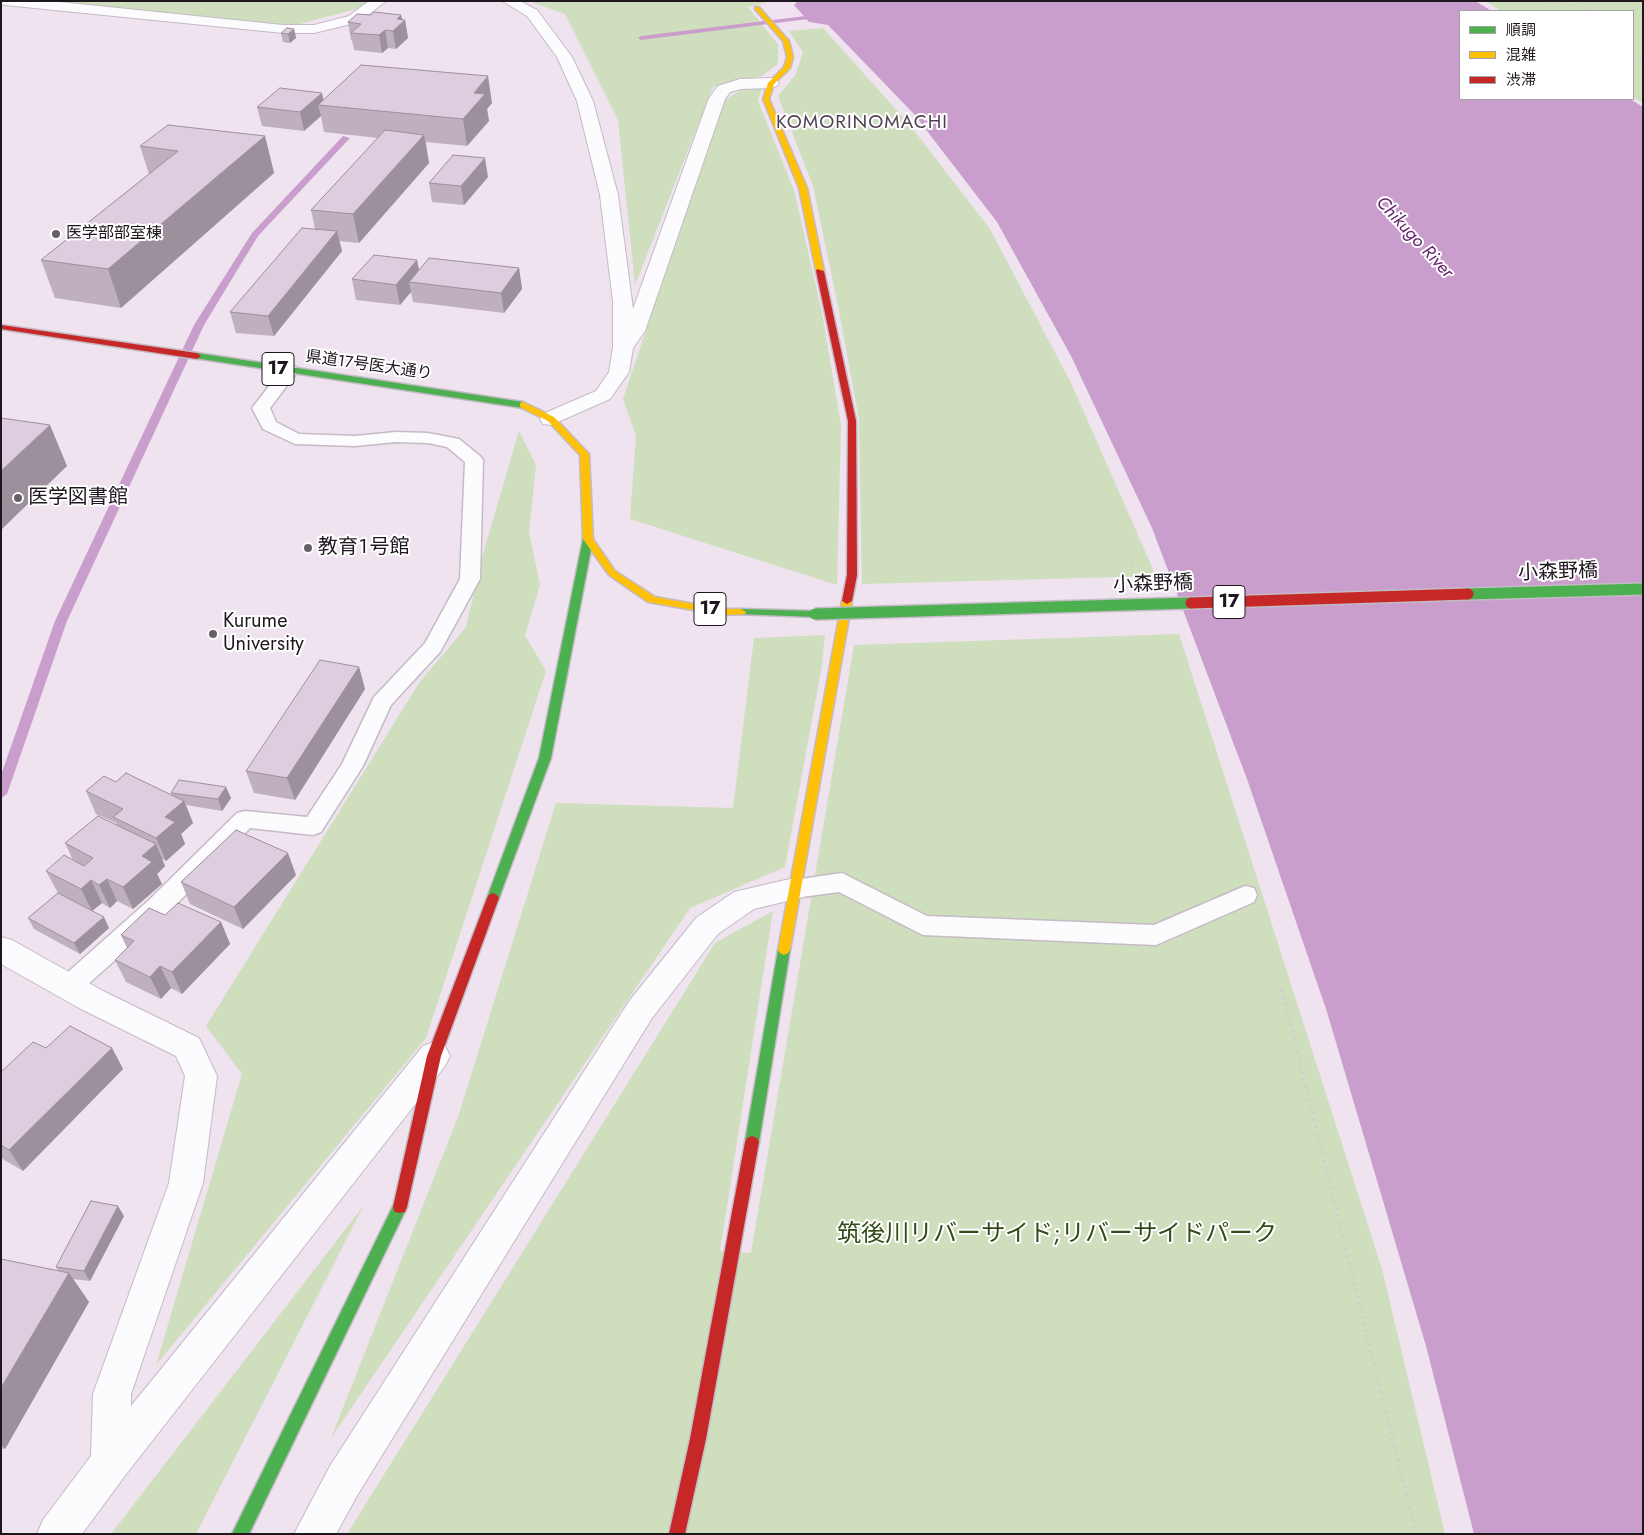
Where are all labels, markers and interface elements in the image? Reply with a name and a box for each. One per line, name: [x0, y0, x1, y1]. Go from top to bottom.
legend: [1459, 10, 1634, 100]
text: 順調: [1506, 19, 1536, 41]
text: 混雑: [1506, 44, 1536, 66]
text: 渋滞: [1506, 69, 1536, 91]
district label: KOMORINOMACHI: [774, 112, 950, 134]
water label: Chikugo River: [1371, 193, 1457, 283]
place label: 医学部部室棟: [66, 224, 162, 244]
marker: 医学部部室棟: [50, 228, 62, 240]
street label: 県道17号医大通り: [304, 348, 434, 384]
road number: 17: [262, 352, 294, 386]
place label: 医学図書館: [28, 486, 128, 510]
marker: 医学図書館: [12, 492, 24, 504]
place label: 教育１号館: [318, 536, 410, 560]
marker: 教育１号館: [302, 542, 314, 554]
street label: 小森野橋: [1518, 560, 1598, 586]
street label: 小森野橋: [1113, 572, 1193, 598]
road number: 17: [1213, 586, 1245, 618]
road number: 17: [694, 592, 726, 626]
place label: Kurume University: [223, 610, 304, 657]
marker: Kurume University: [207, 628, 219, 640]
park label: 筑後川リバーサイド;リバーサイドパーク: [837, 1221, 1277, 1249]

